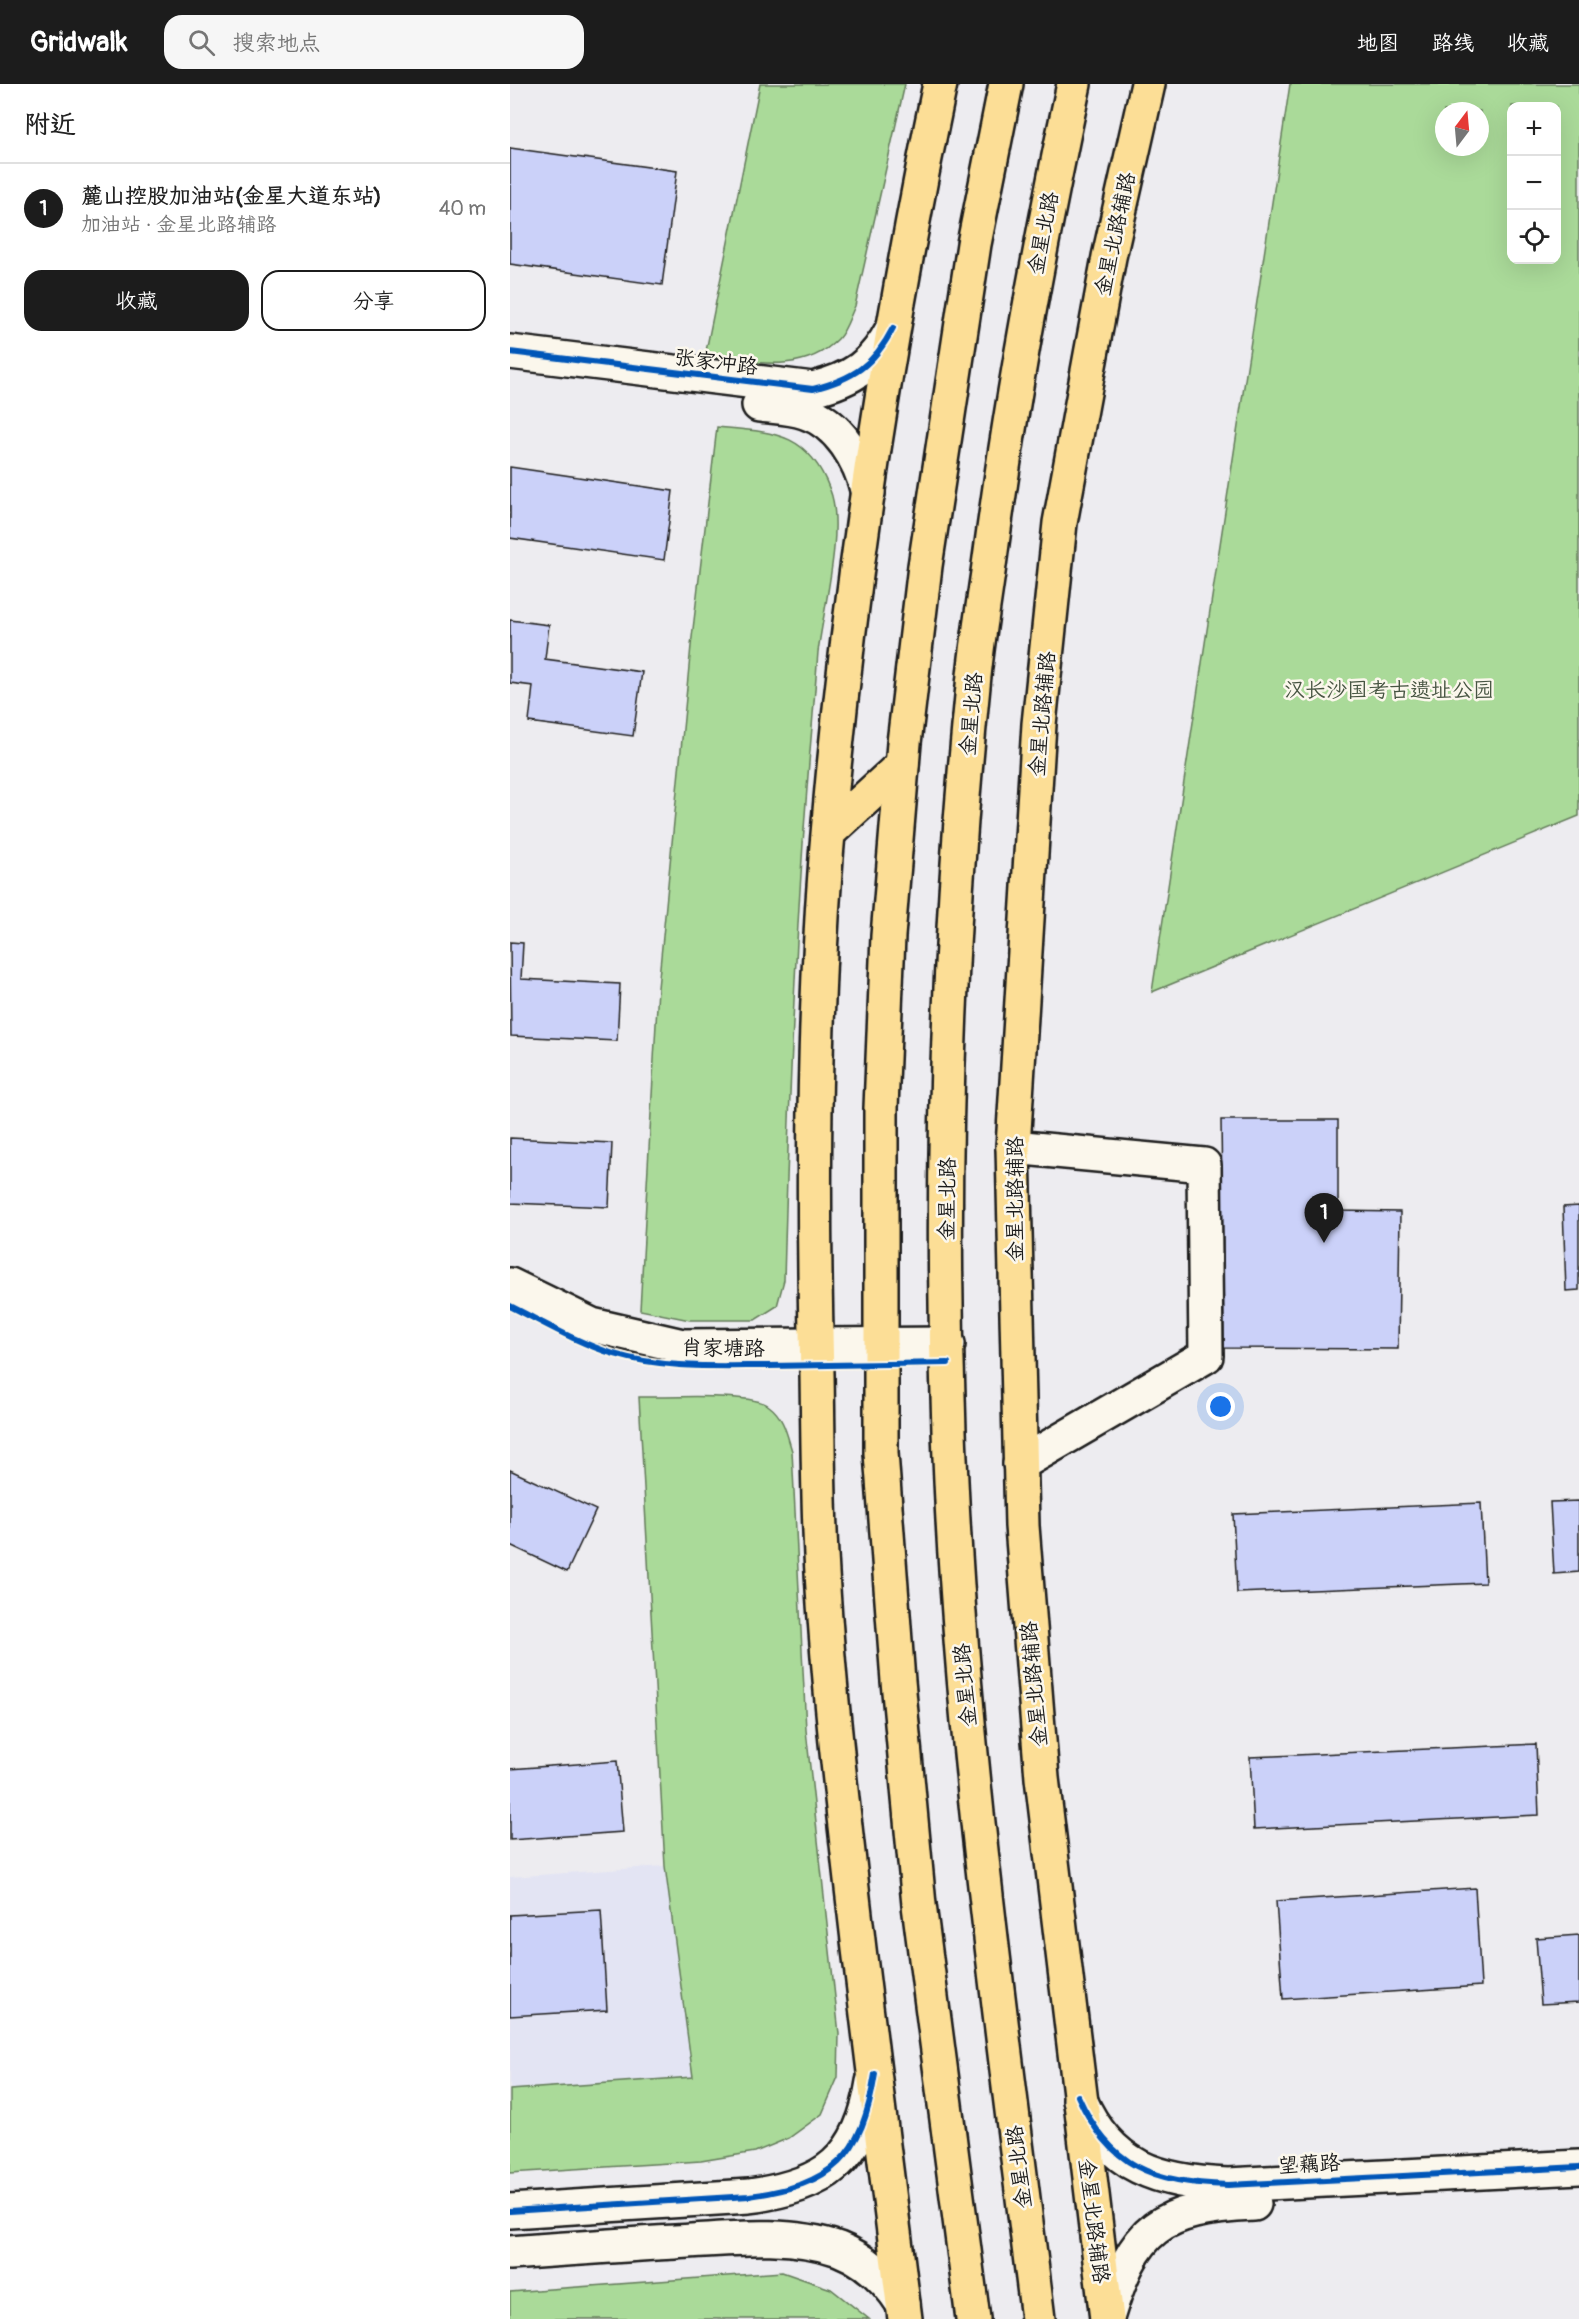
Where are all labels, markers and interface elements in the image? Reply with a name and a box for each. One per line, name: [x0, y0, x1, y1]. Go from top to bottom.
search box: [164, 15, 584, 69]
text: Gridwalk: [30, 25, 128, 60]
icon: search: [185, 26, 218, 59]
text: 搜索地点: [233, 29, 321, 57]
text: 地图: [1357, 30, 1399, 57]
text: 路线: [1432, 30, 1474, 57]
text: 收藏: [1507, 30, 1549, 57]
north arrow: [1435, 102, 1489, 156]
map controls: [1507, 102, 1561, 264]
button: +: [1507, 102, 1561, 156]
text: 附近: [24, 109, 76, 141]
button: −: [1507, 156, 1561, 210]
street label: 金星北路辅路: [1089, 170, 1142, 299]
text: 麓山控股加油站(金星大道东站): [81, 182, 382, 210]
street label: 金星北路: [1022, 189, 1065, 277]
text: 1: [40, 196, 47, 221]
text: 40 m: [439, 196, 486, 221]
button: locate: [1507, 210, 1561, 264]
text: 加油站 · 金星北路辅路: [81, 212, 276, 237]
button: 收藏: [24, 270, 249, 331]
button: 分享: [261, 270, 486, 331]
street label: 张家冲路: [673, 344, 759, 381]
street label: 金星北路辅路: [1024, 650, 1061, 778]
street label: 金星北路: [954, 671, 989, 757]
park label: 汉长沙国考古遗址公园: [1284, 677, 1494, 704]
street label: 金星北路辅路: [1002, 1136, 1029, 1262]
street label: 金星北路: [933, 1157, 962, 1241]
pin: 1: [1304, 1194, 1344, 1243]
street label: 肖家塘路: [681, 1334, 765, 1363]
your location: [1206, 1392, 1235, 1421]
street label: 金星北路辅路: [1016, 1620, 1053, 1748]
street label: 金星北路: [948, 1642, 983, 1728]
street label: 金星北路: [1001, 2124, 1038, 2210]
street label: 望藕路: [1277, 2149, 1341, 2180]
street label: 金星北路辅路: [1072, 2157, 1115, 2285]

